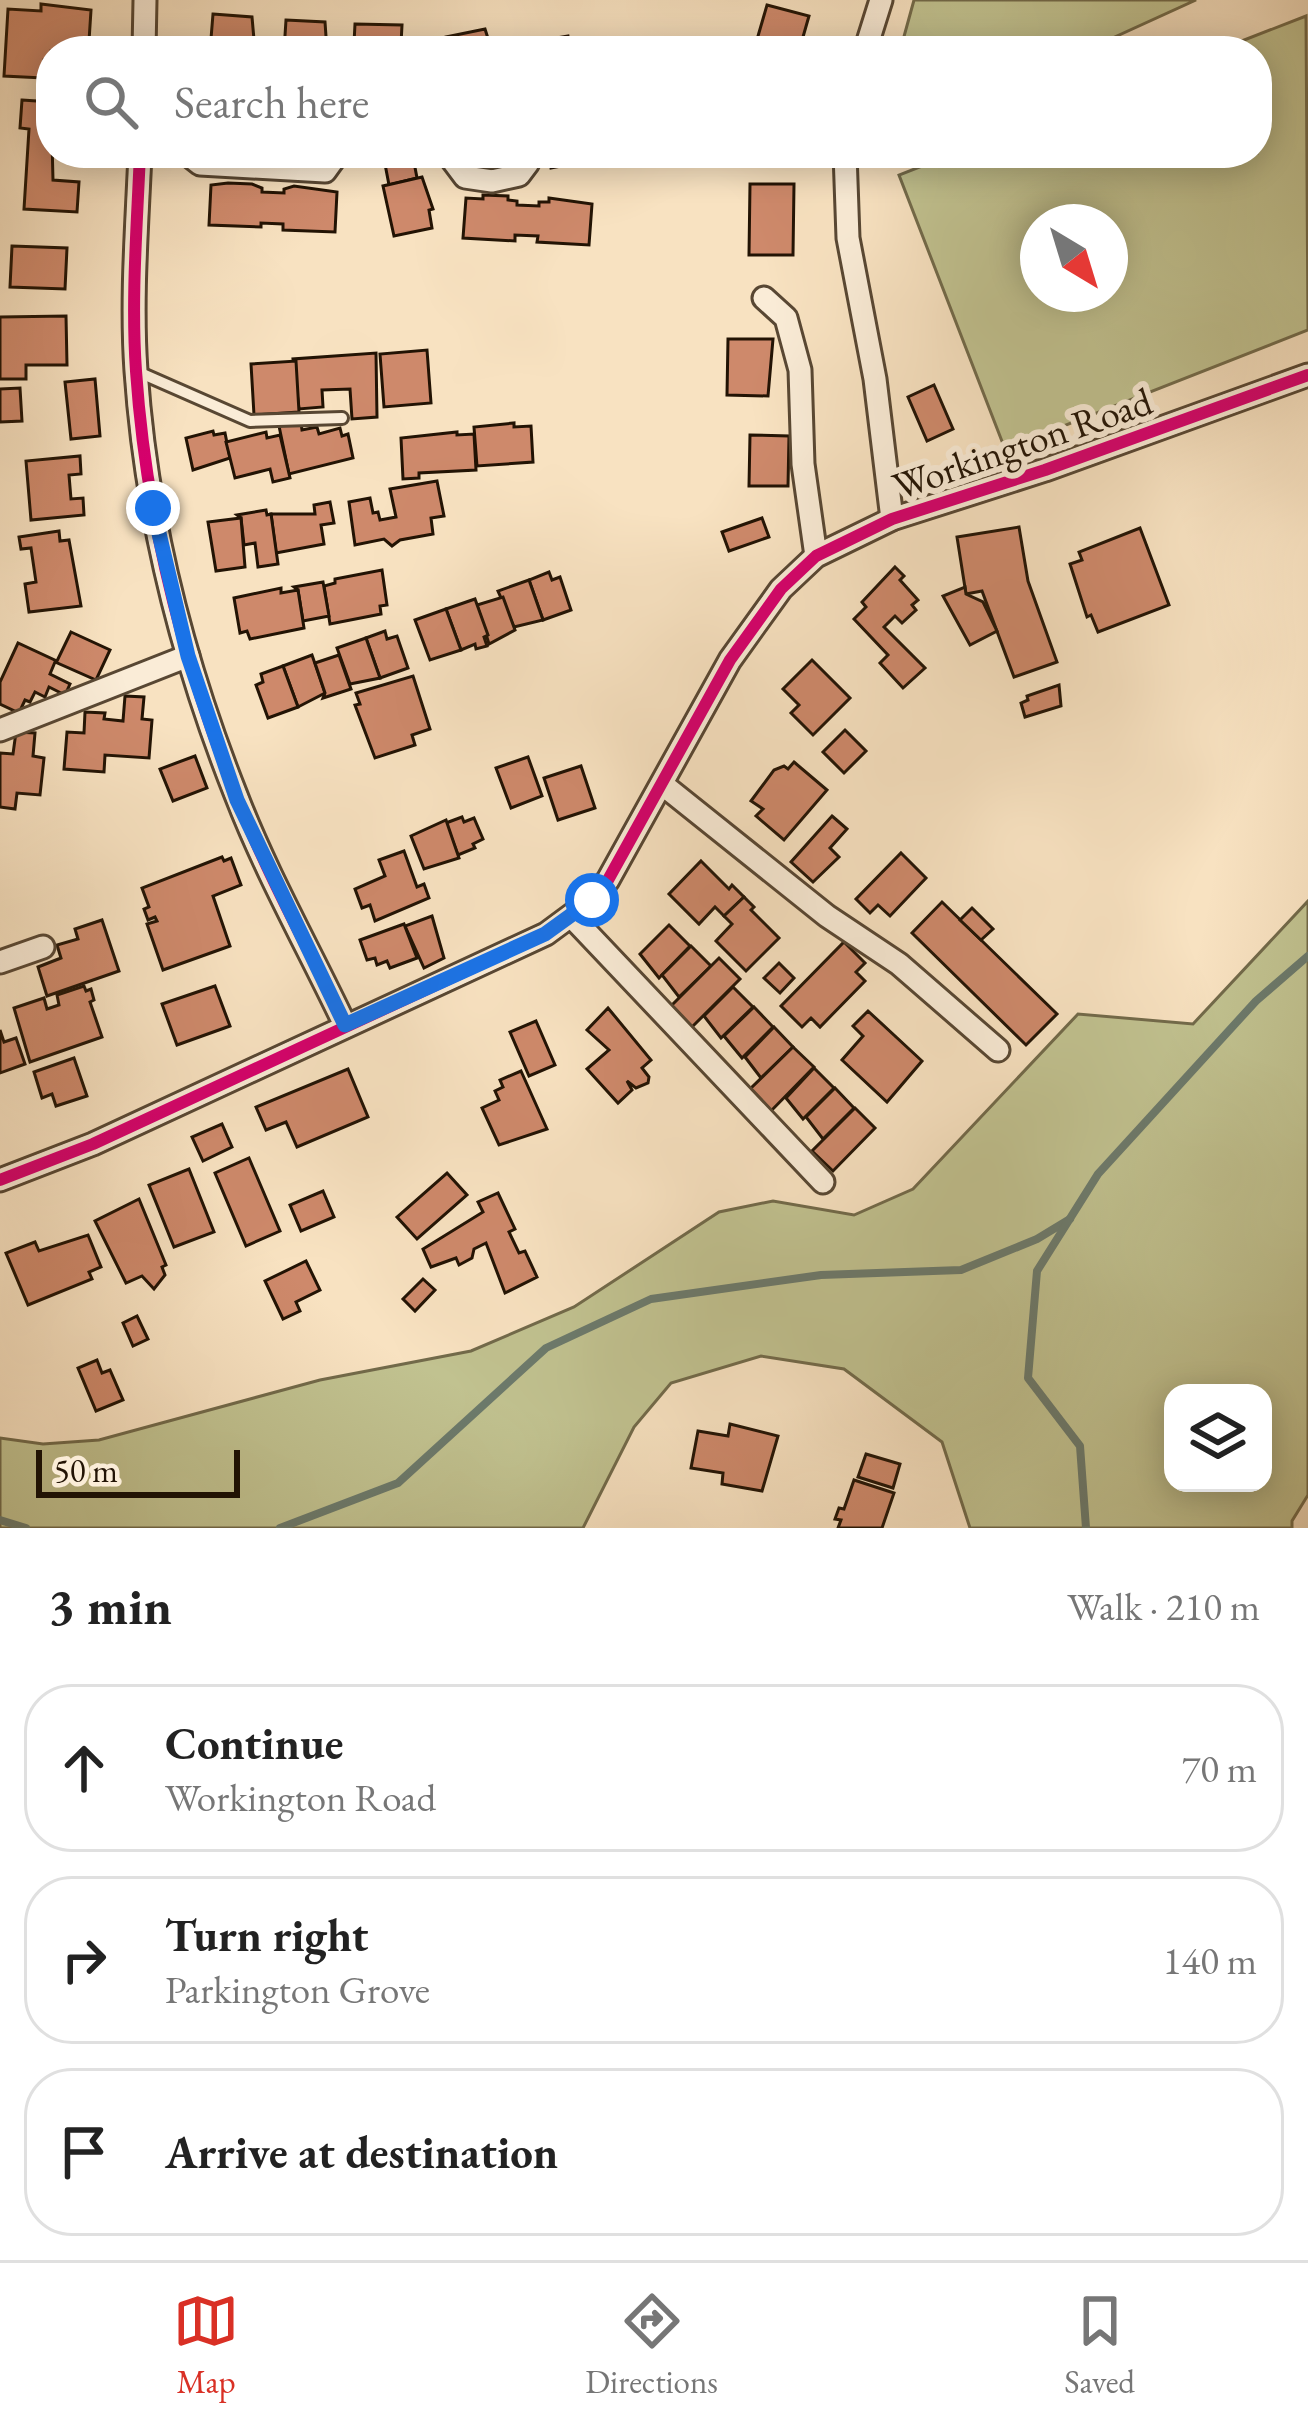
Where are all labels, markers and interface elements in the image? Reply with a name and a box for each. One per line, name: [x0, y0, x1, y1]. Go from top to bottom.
search box: [36, 36, 1272, 168]
icon: search: [78, 69, 144, 135]
text: Search here: [174, 73, 369, 131]
north arrow: [1020, 204, 1128, 312]
street label: Workington Road: [886, 375, 1159, 512]
route end: [126, 481, 180, 535]
route start: [565, 873, 619, 927]
map controls: [1164, 1384, 1272, 1492]
button: layers: [1164, 1384, 1272, 1492]
scale bar: [36, 1444, 240, 1497]
text: 50 m: [54, 1449, 118, 1492]
text: 3 min: [48, 1573, 172, 1639]
text: Walk · 210 m: [1067, 1581, 1260, 1632]
text: Continue: [165, 1714, 343, 1772]
icon: ahead: [51, 1735, 117, 1801]
text: 70 m: [1181, 1743, 1257, 1794]
text: Workington Road: [165, 1772, 436, 1823]
text: Turn right: [165, 1906, 368, 1964]
icon: right: [51, 1927, 117, 1993]
text: 140 m: [1163, 1935, 1257, 1986]
text: Parkington Grove: [165, 1964, 430, 2015]
icon: arrive: [51, 2119, 117, 2185]
text: Arrive at destination: [165, 2123, 558, 2181]
tab: Map: [173, 2288, 239, 2403]
tab: Directions: [585, 2288, 718, 2403]
tab: Saved: [1064, 2288, 1135, 2403]

